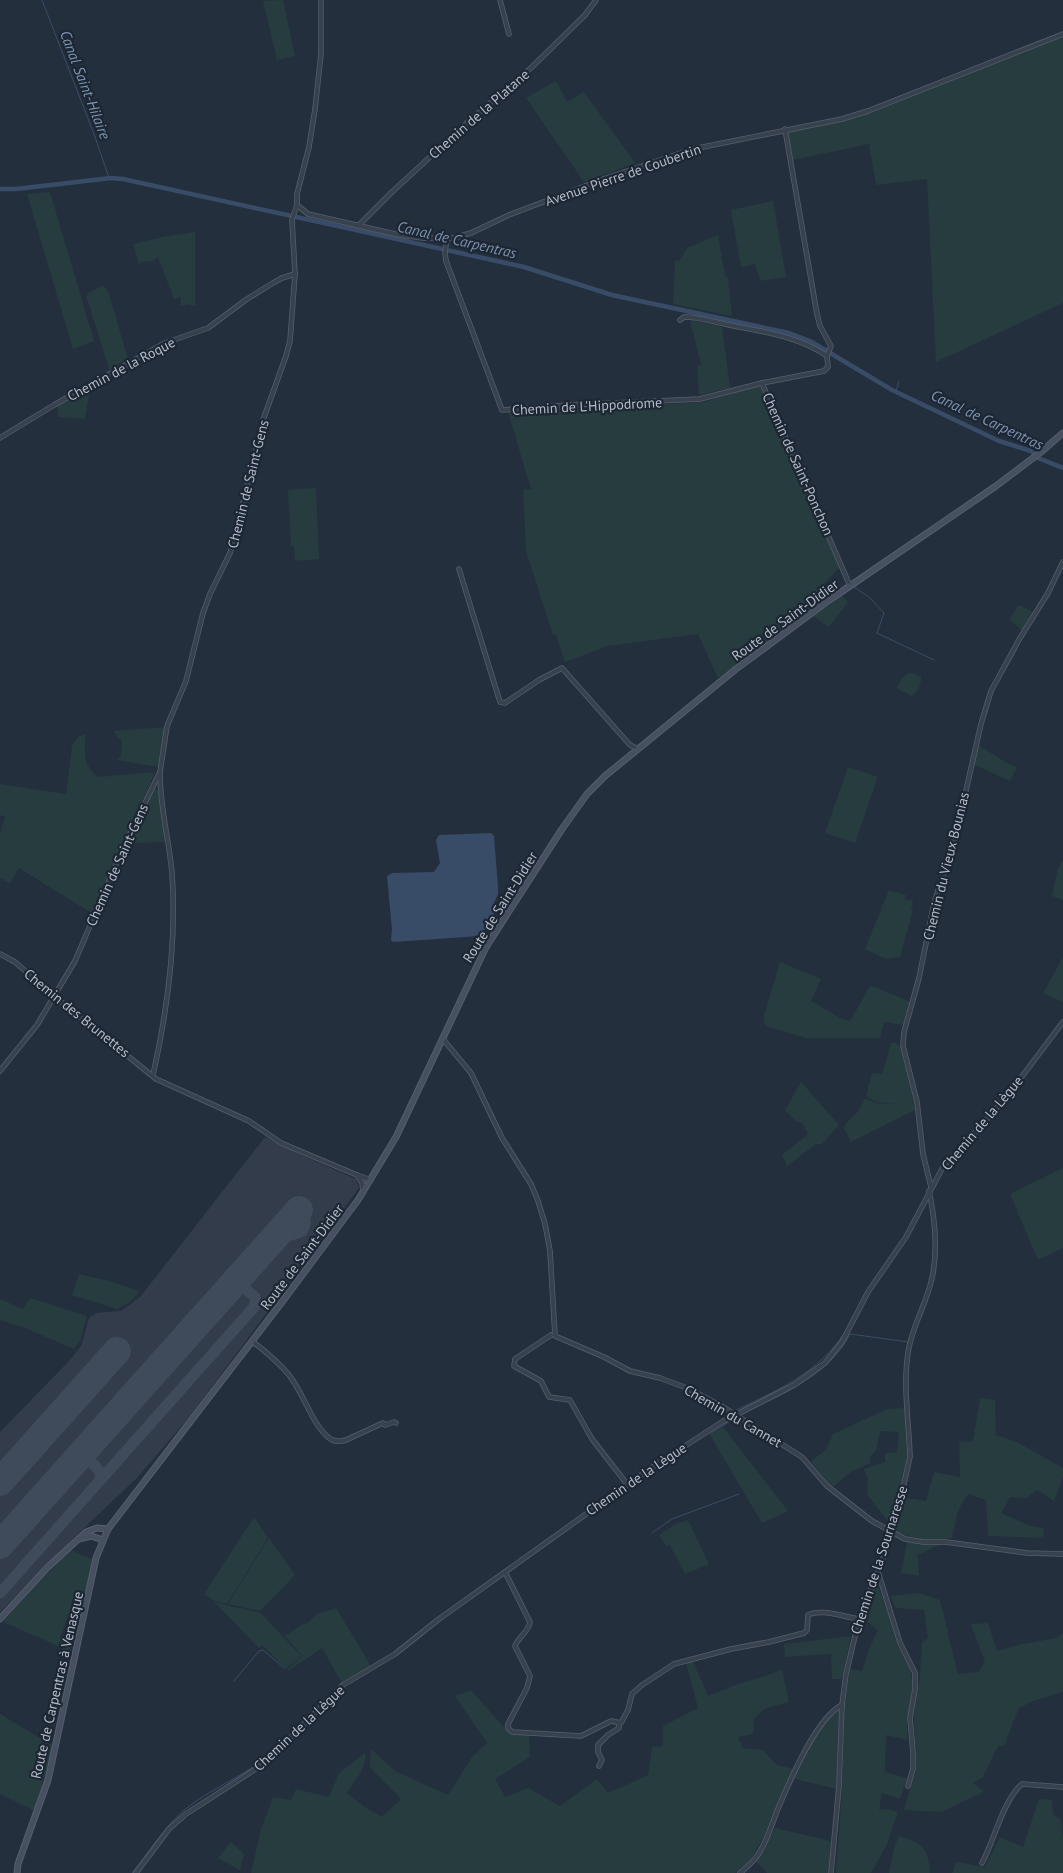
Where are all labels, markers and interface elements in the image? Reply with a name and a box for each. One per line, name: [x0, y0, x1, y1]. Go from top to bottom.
water label: Canal Saint-Hilaire: [56, 28, 115, 142]
street label: Chemin de la Platane: [425, 65, 533, 163]
street label: Avenue Pierre de Coubertin: [543, 140, 703, 210]
water label: Canal de Carpentras: [396, 217, 519, 262]
street label: Chemin de la Roque: [64, 333, 178, 405]
water label: Canal de Carpentras: [928, 385, 1046, 454]
street label: Chemin de Saint-Ponchon: [758, 390, 838, 538]
street label: Chemin de L'Hippodrome: [511, 393, 663, 419]
street label: Chemin de Saint-Gens: [223, 418, 273, 550]
street label: Route de Saint-Didier: [728, 575, 842, 665]
street label: Chemin du Vieux Bounias: [919, 790, 973, 942]
street label: Chemin de Saint-Gens: [82, 801, 152, 929]
street label: Route de Saint-Didier: [459, 848, 542, 966]
street label: Chemin des Brunettes: [20, 965, 134, 1061]
street label: Chemin de la Lègue: [937, 1072, 1027, 1174]
street label: Route de Saint-Didier: [256, 1200, 348, 1313]
street label: Chemin du Cannet: [681, 1381, 785, 1451]
street label: Chemin de la Lègue: [582, 1439, 690, 1519]
street label: Chemin de la Sournaresse: [846, 1483, 912, 1637]
street label: Route de Carpentras à Venasque: [27, 1590, 87, 1780]
street label: Chemin de la Lègue: [250, 1681, 348, 1775]

